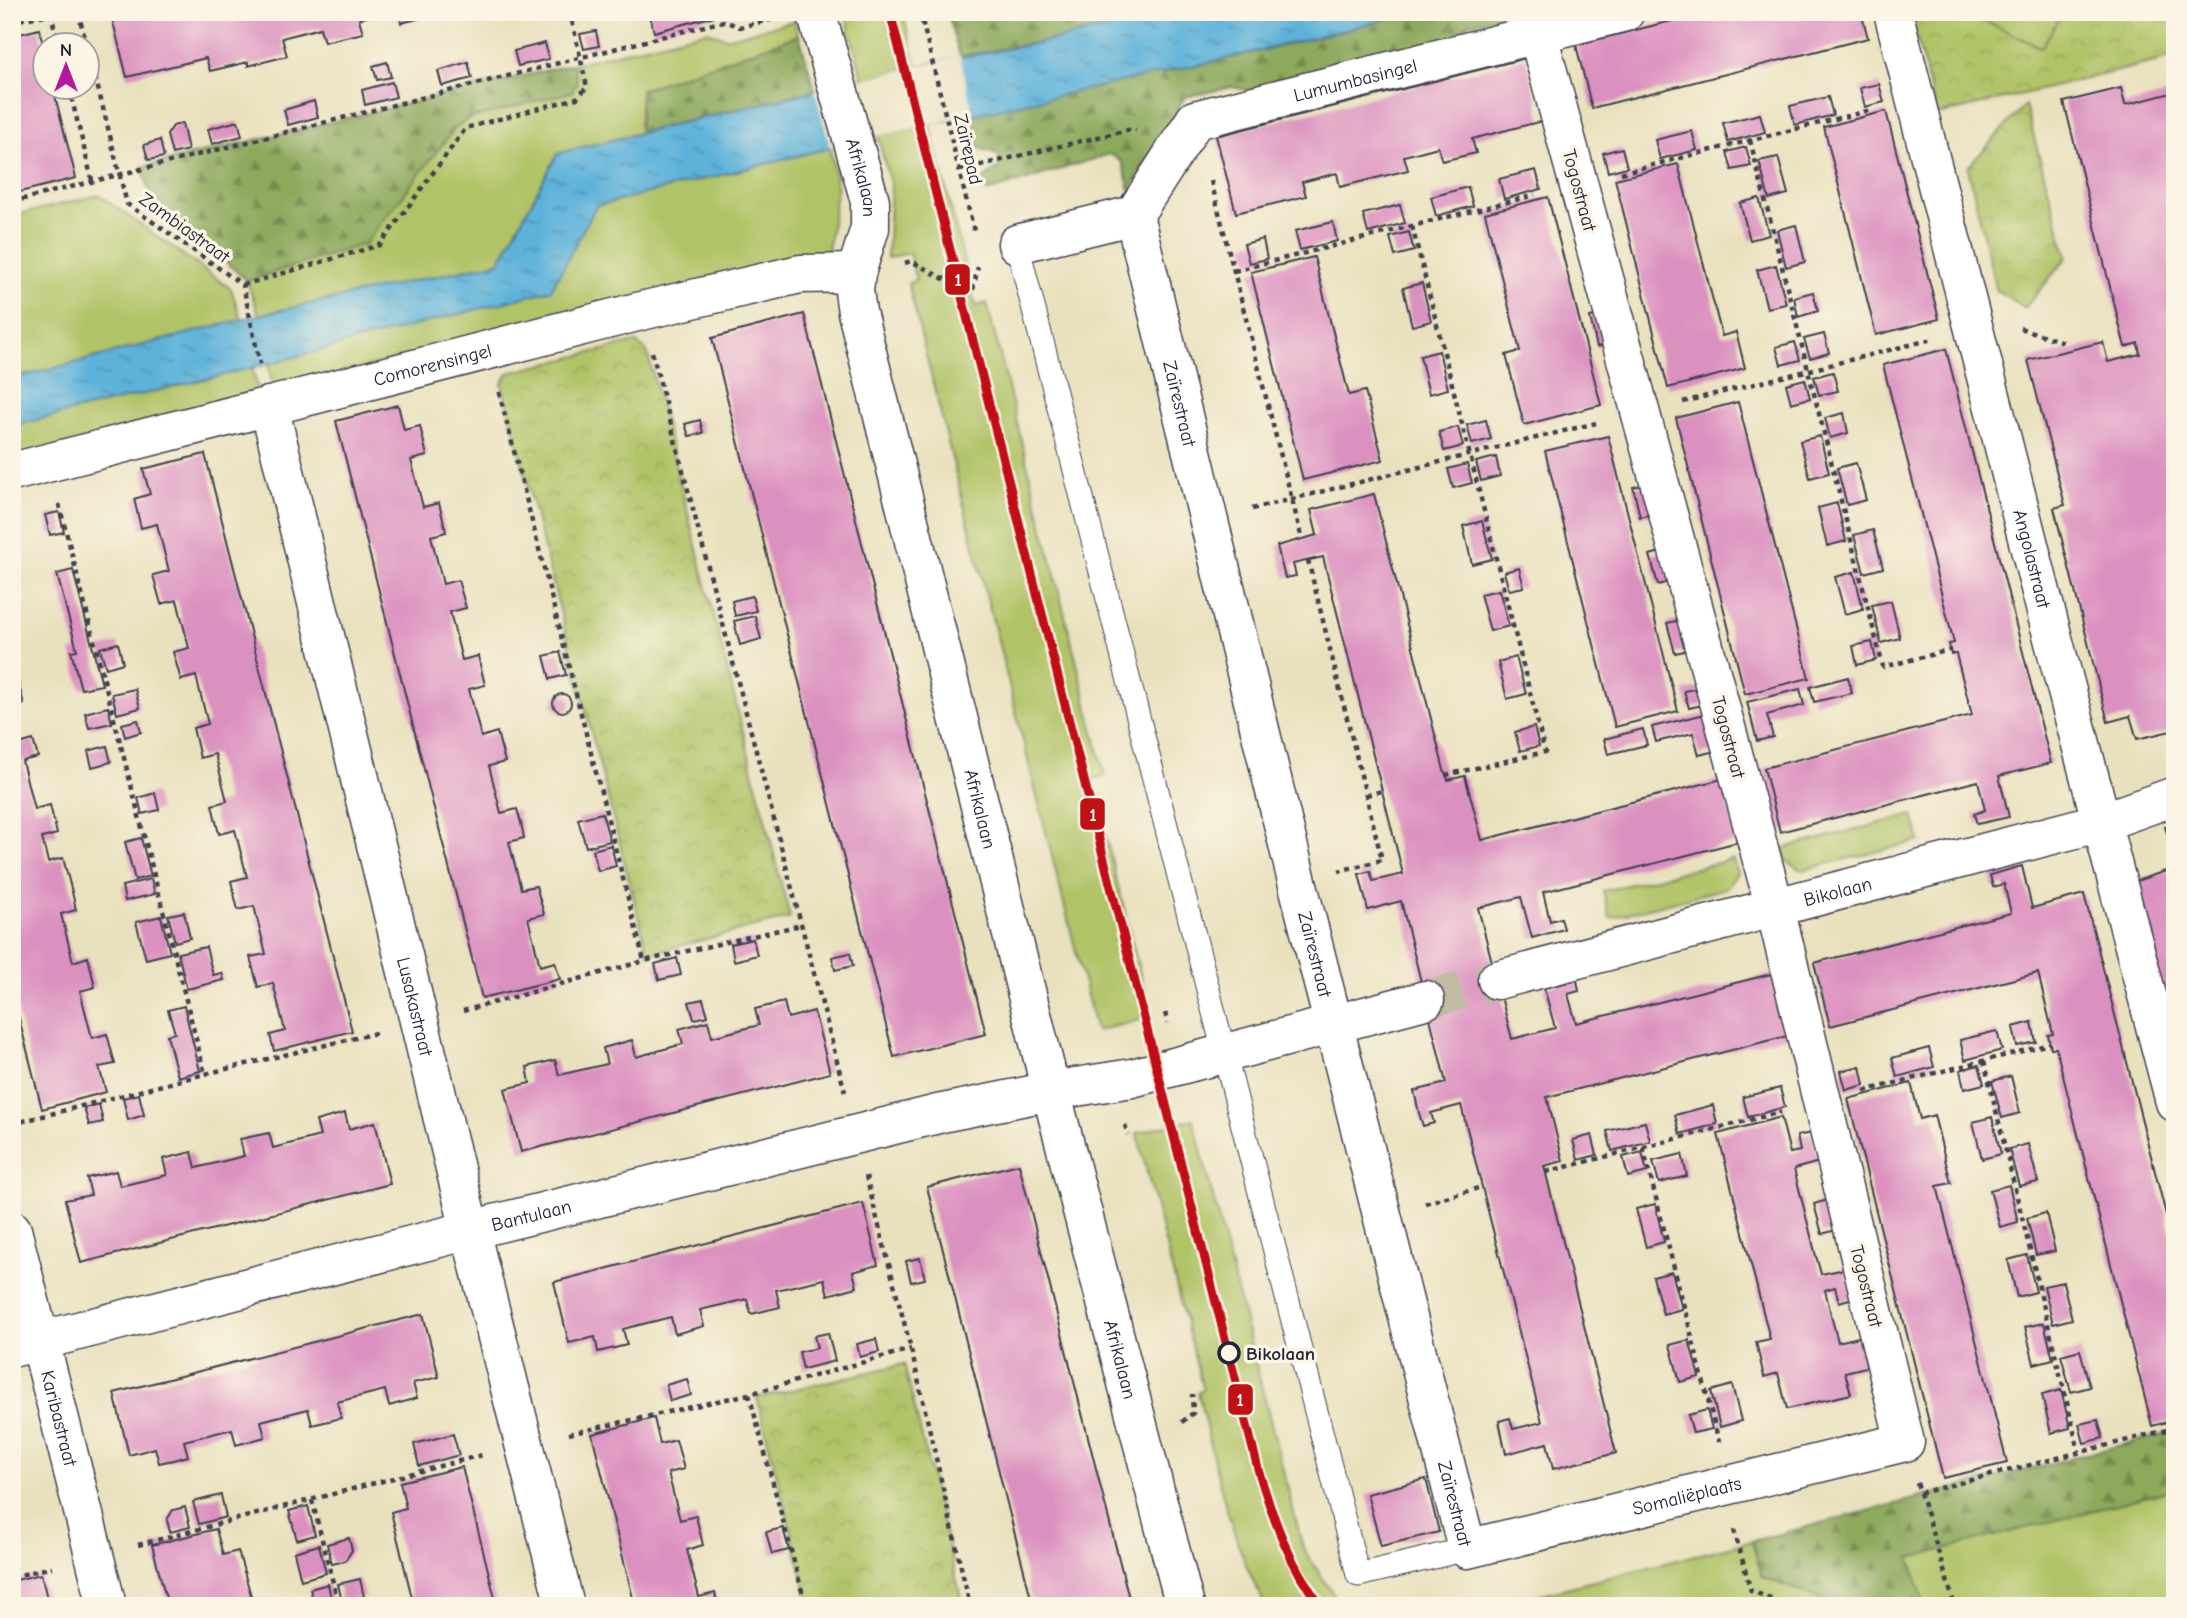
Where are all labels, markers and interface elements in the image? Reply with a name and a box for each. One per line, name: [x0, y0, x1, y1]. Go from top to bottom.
north arrow: [32, 32, 102, 102]
text: N: [60, 39, 72, 61]
street label: Lumumbasingel: [1291, 55, 1419, 107]
street label: Zaïrepad: [949, 112, 987, 187]
street label: Afrikalaan: [841, 136, 880, 217]
street label: Togostraat: [1558, 147, 1601, 234]
street label: Zambiastraat: [135, 188, 234, 268]
line badge: 1: [944, 263, 971, 296]
text: 1: [954, 269, 962, 291]
street label: Comorensingel: [371, 340, 494, 391]
street label: Zaïrestraat: [1158, 359, 1200, 449]
street label: Angolastraat: [2008, 507, 2055, 611]
street label: Togostraat: [1707, 694, 1750, 781]
street label: Afrikalaan: [959, 767, 1000, 851]
line badge: 1: [1079, 797, 1106, 831]
text: 1: [1089, 804, 1097, 826]
street label: Bikolaan: [1802, 873, 1874, 911]
street label: Zaïrestraat: [1293, 909, 1336, 1000]
street label: Lusakastraat: [392, 955, 437, 1059]
street label: Bantulaan: [489, 1195, 574, 1236]
street label: Togostraat: [1845, 1243, 1887, 1330]
street label: Afrikalaan: [1099, 1317, 1141, 1402]
marker: Bikolaan: [1218, 1342, 1240, 1364]
place label: Bikolaan: [1246, 1343, 1315, 1365]
street label: Karibastraat: [36, 1368, 81, 1469]
line badge: 1: [1227, 1383, 1254, 1416]
text: 1: [1236, 1389, 1244, 1411]
street label: Zaïrestraat: [1433, 1459, 1476, 1549]
street label: Somaliëplaats: [1630, 1472, 1744, 1520]

